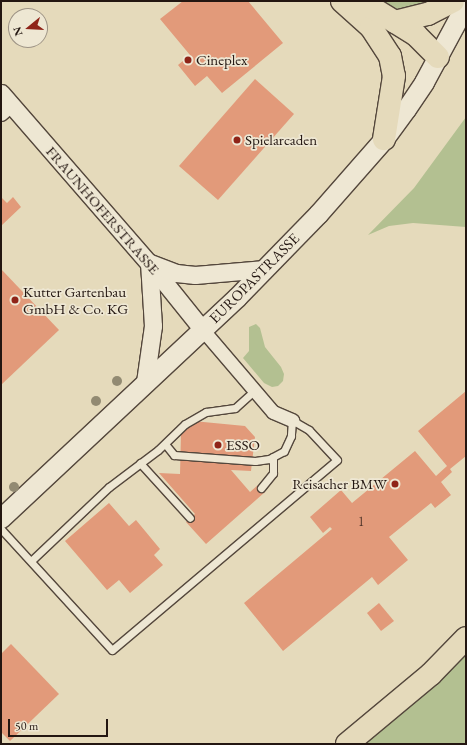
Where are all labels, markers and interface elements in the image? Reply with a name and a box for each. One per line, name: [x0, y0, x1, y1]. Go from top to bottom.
north arrow: [8, 8, 48, 48]
text: N: [10, 25, 26, 38]
place label: Cineplex: [196, 51, 247, 69]
marker: Cineplex: [183, 55, 193, 65]
place label: Spielarcaden: [245, 131, 317, 149]
marker: Spielarcaden: [232, 135, 242, 145]
street label: FRAUNHOFERSTRASSE: [42, 142, 164, 278]
street label: EUROPASTRASSE: [205, 229, 303, 327]
place label: Kutter Gartenbau GmbH & Co. KG: [23, 282, 128, 317]
marker: Kutter Gartenbau GmbH & Co. KG: [10, 295, 20, 305]
place label: ESSO: [226, 436, 260, 454]
marker: ESSO: [213, 440, 223, 450]
place label: Reisacher BMW: [292, 475, 387, 493]
marker: Reisacher BMW: [390, 479, 400, 489]
house number: 1: [358, 514, 364, 530]
scale bar: [10, 711, 110, 737]
text: 50 m: [15, 718, 38, 734]

